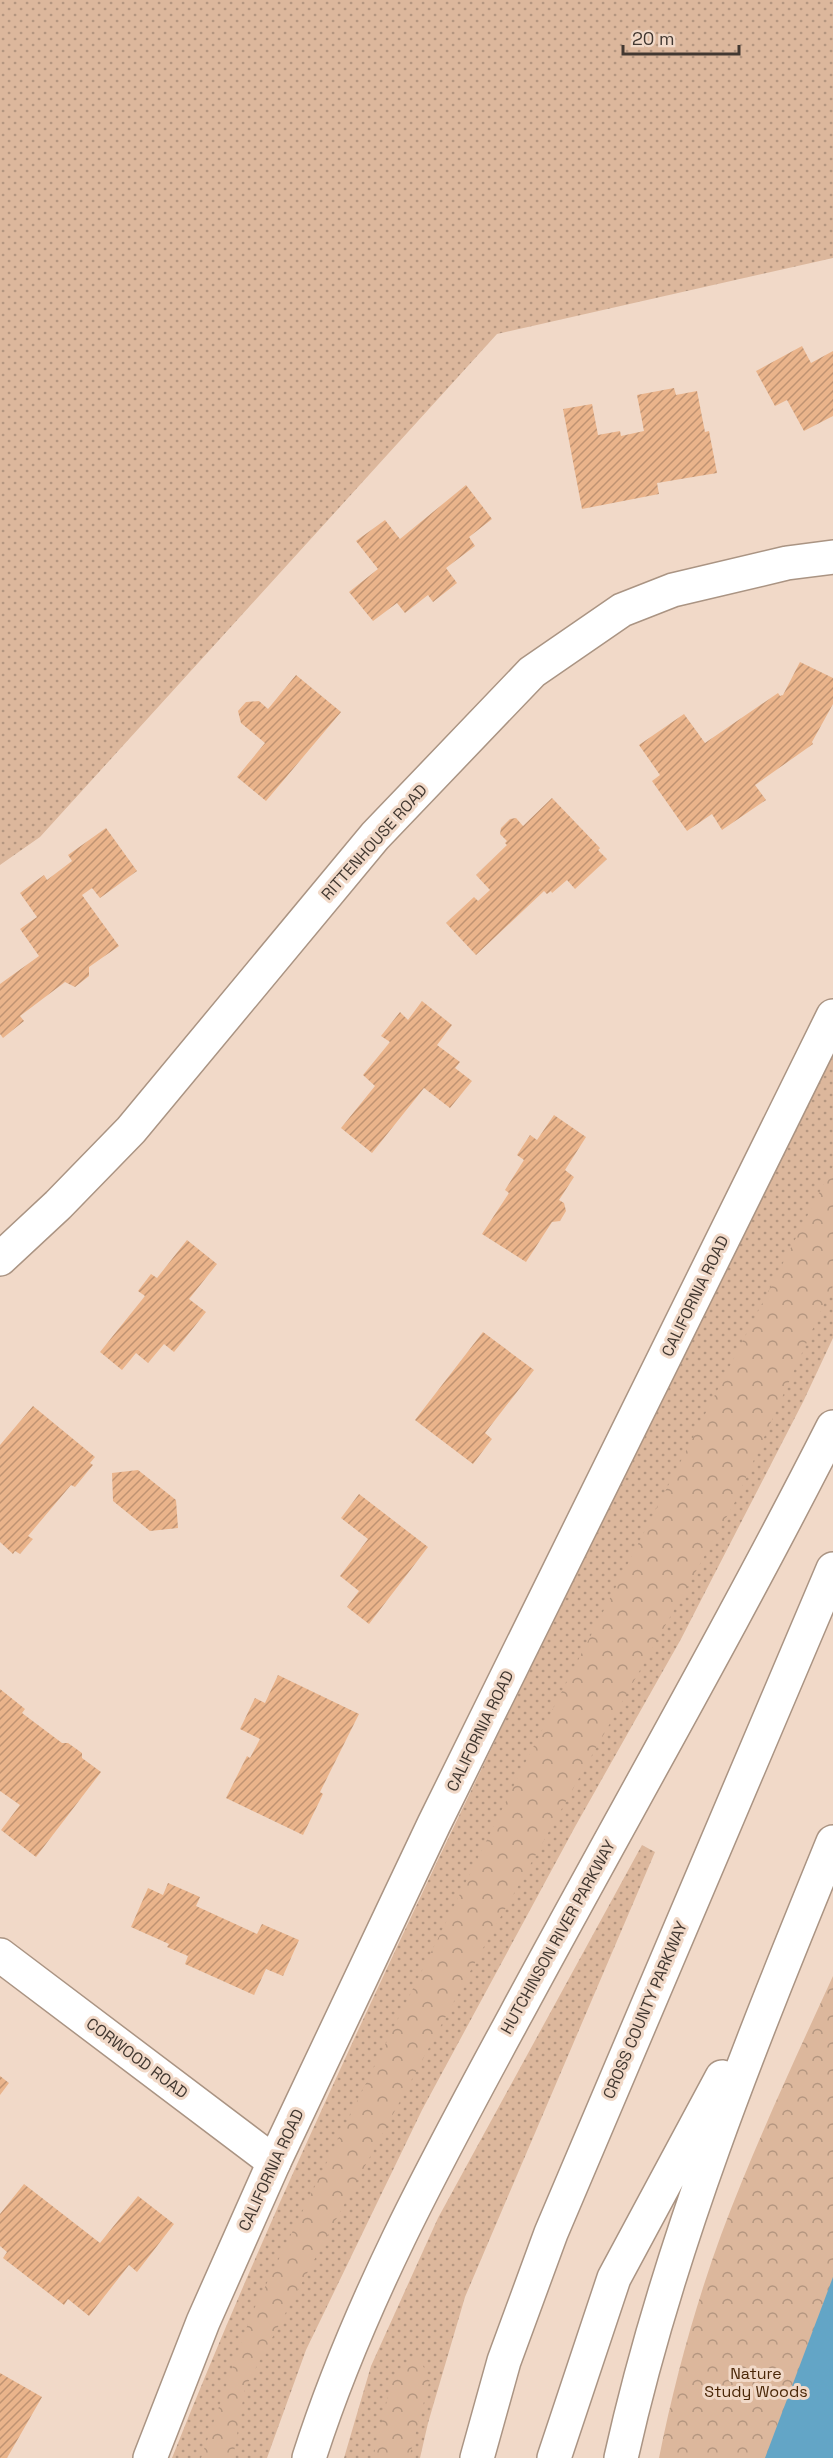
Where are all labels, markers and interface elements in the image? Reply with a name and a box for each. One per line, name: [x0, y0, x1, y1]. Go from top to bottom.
scale bar: [623, 18, 738, 56]
text: 20 m: [632, 27, 675, 50]
street label: RITTENHOUSE ROAD: [316, 780, 432, 904]
street label: CALIFORNIA ROAD: [657, 1232, 733, 1360]
street label: CALIFORNIA ROAD: [442, 1667, 518, 1795]
street label: HUTCHINSON RIVER PARKWAY: [496, 1836, 620, 2038]
street label: CROSS COUNTY PARKWAY: [598, 1918, 692, 2102]
street label: CORWOOD ROAD: [82, 2013, 192, 2103]
street label: CALIFORNIA ROAD: [234, 2106, 308, 2234]
park label: Nature Study Woods: [704, 2363, 808, 2402]

